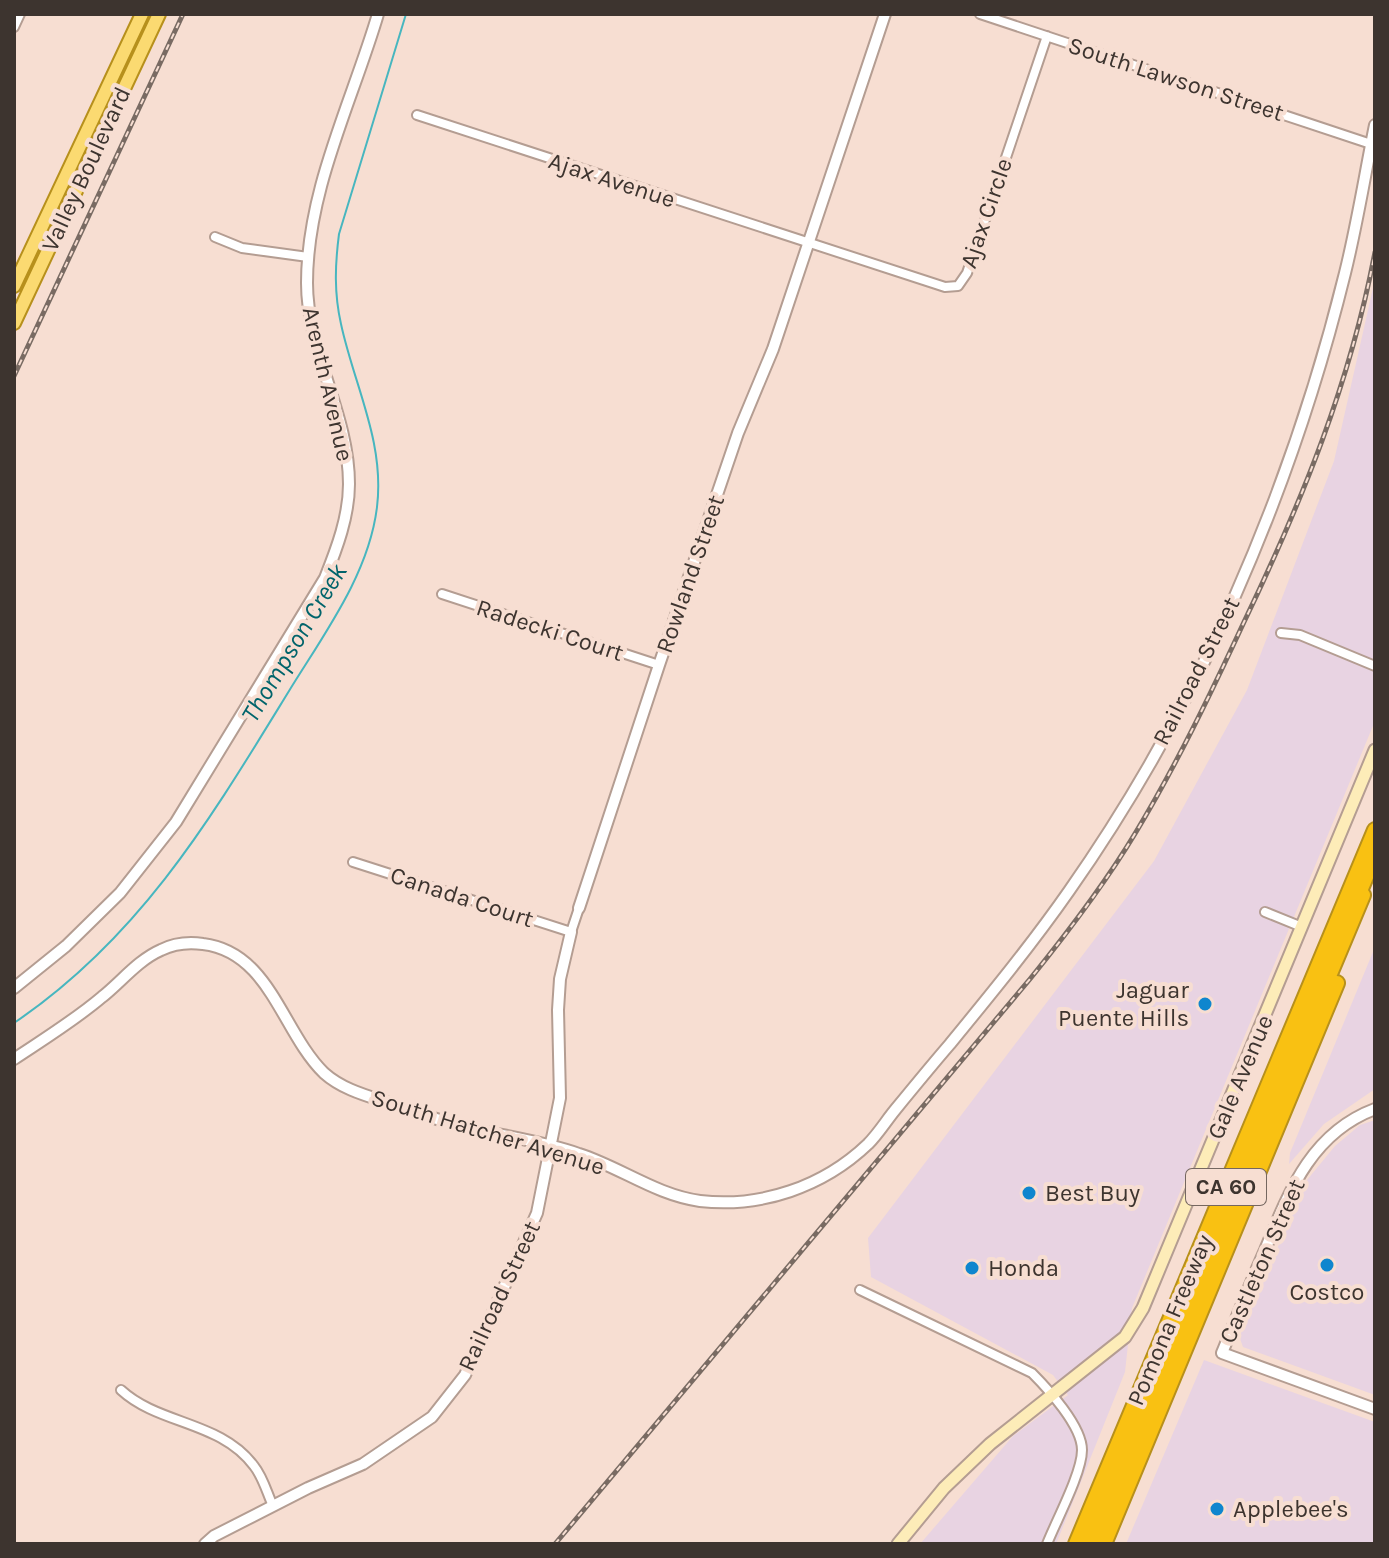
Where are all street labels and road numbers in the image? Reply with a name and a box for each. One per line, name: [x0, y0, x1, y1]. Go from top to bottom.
street label: South Lawson Street: [1065, 31, 1287, 127]
street label: Valley Boulevard: [36, 82, 136, 256]
street label: Ajax Avenue: [545, 146, 679, 214]
street label: Ajax Circle: [954, 154, 1018, 272]
street label: Arenth Avenue: [297, 304, 359, 464]
street label: Rowland Street: [650, 491, 730, 657]
street label: Railroad Street: [1147, 592, 1245, 750]
street label: Radecki Court: [473, 593, 627, 667]
street label: Canada Court: [387, 861, 537, 933]
street label: Gale Avenue: [1201, 1011, 1279, 1143]
street label: South Hatcher Avenue: [368, 1083, 608, 1181]
road number: CA 60: [1186, 1169, 1266, 1205]
street label: Castleton Street: [1213, 1175, 1311, 1347]
street label: Railroad Street: [452, 1216, 546, 1376]
street label: Pomona Freeway: [1121, 1230, 1219, 1410]

